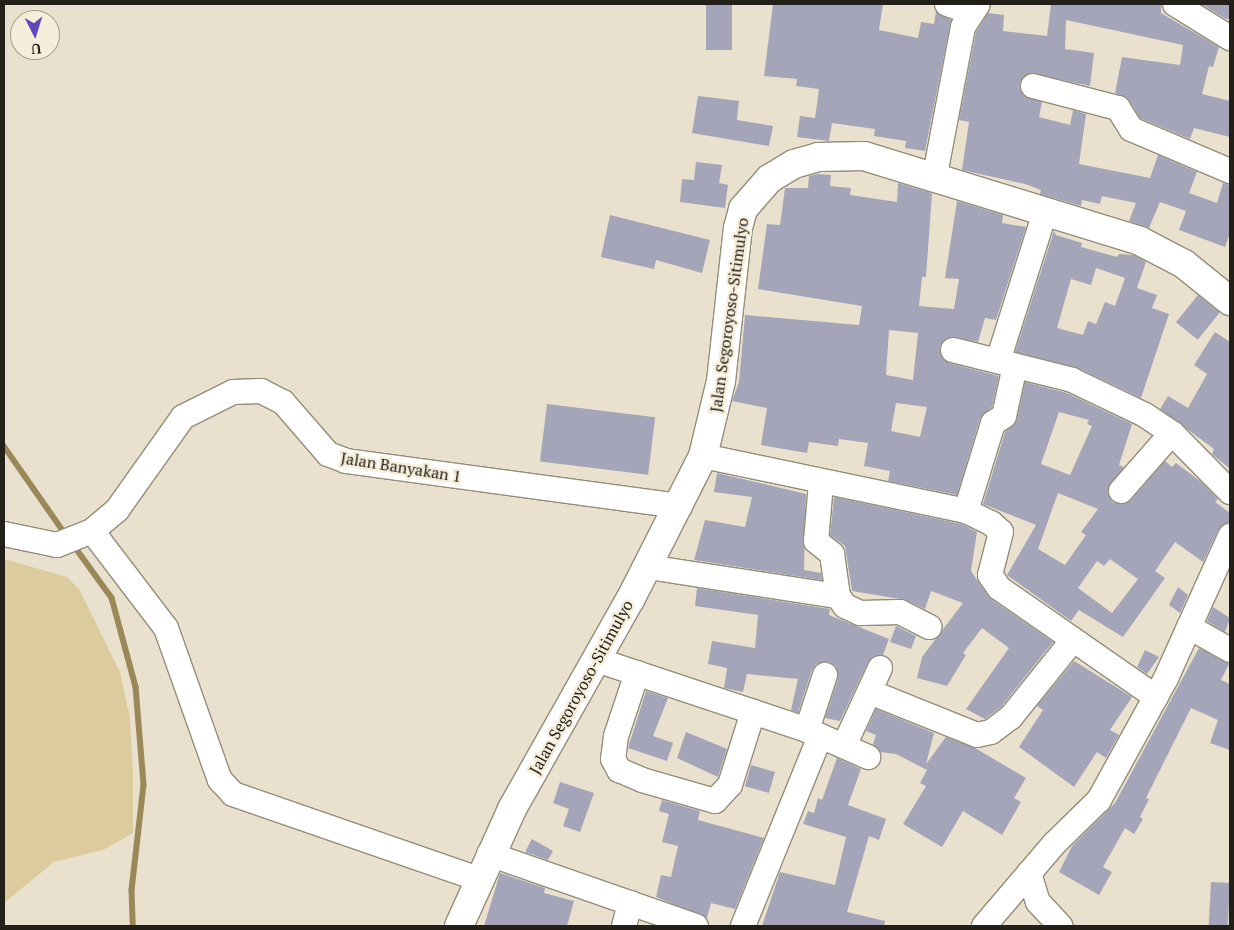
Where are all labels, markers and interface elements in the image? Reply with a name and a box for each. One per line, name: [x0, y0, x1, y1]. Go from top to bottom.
north arrow: [10, 10, 60, 60]
text: U: [30, 40, 42, 59]
street label: Jalan Segoroyoso-Sitimulyo: [706, 217, 752, 413]
street label: Jalan Banyakan 1: [339, 448, 463, 486]
street label: Jalan Segoroyoso-Sitimulyo: [525, 597, 637, 777]

